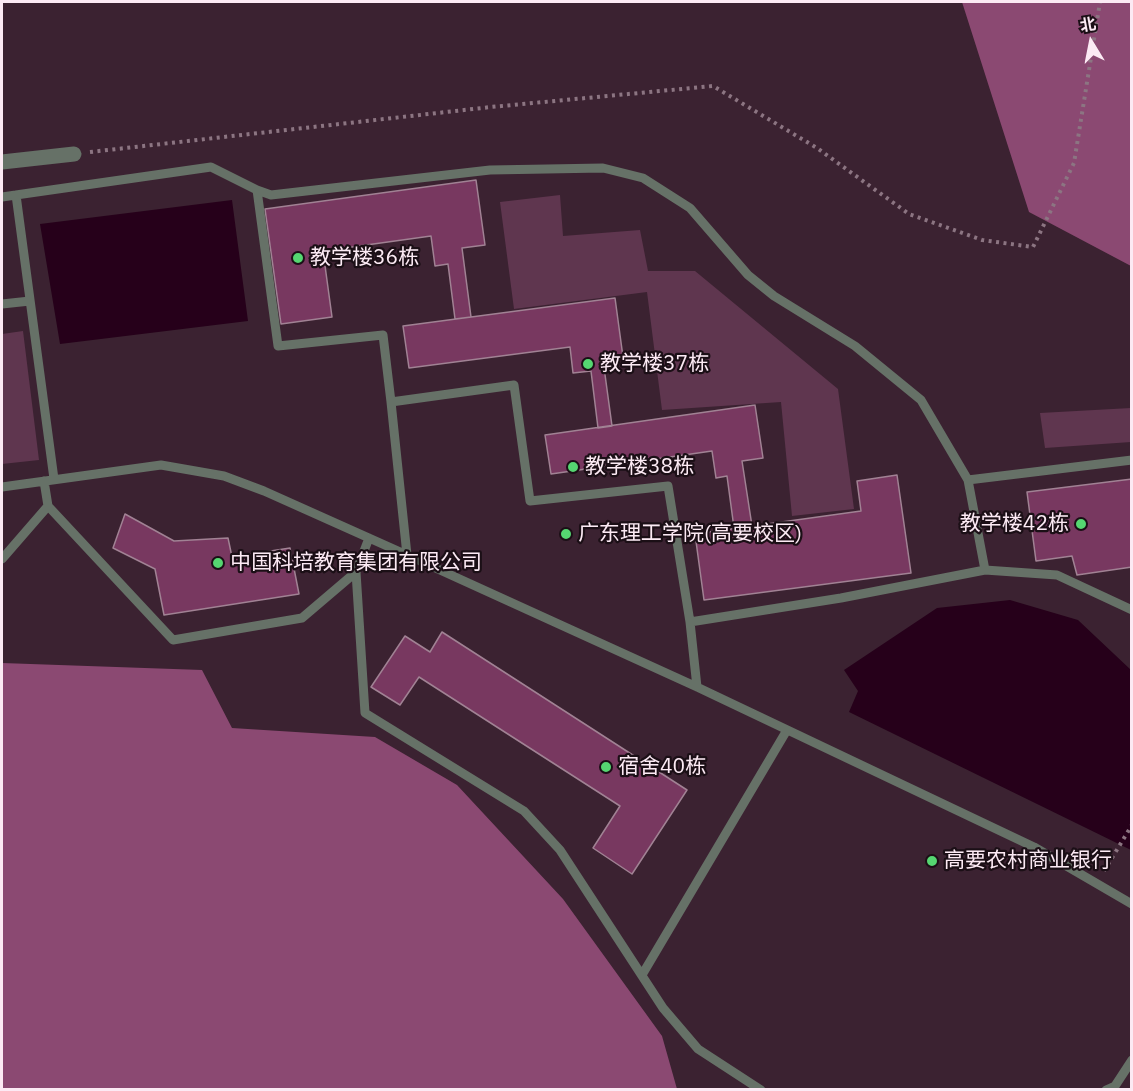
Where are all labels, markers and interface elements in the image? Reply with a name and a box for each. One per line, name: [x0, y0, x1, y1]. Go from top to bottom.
north arrow: [1061, 12, 1121, 72]
text: 北: [1078, 13, 1097, 36]
place label: 教学楼36栋: [310, 245, 419, 271]
marker: 教学楼36栋: [291, 251, 305, 265]
place label: 教学楼37栋: [600, 351, 709, 377]
marker: 教学楼37栋: [581, 357, 595, 371]
place label: 教学楼38栋: [585, 454, 694, 480]
marker: 教学楼38栋: [566, 460, 580, 474]
place label: 教学楼42栋: [960, 511, 1069, 537]
marker: 教学楼42栋: [1074, 517, 1088, 531]
place label: 广东理工学院(高要校区): [578, 521, 802, 547]
marker: 广东理工学院(高要校区): [559, 527, 573, 541]
place label: 中国科培教育集团有限公司: [230, 550, 482, 576]
marker: 中国科培教育集团有限公司: [211, 556, 225, 570]
place label: 宿舍40栋: [618, 754, 706, 780]
marker: 宿舍40栋: [599, 760, 613, 774]
place label: 高要农村商业银行: [944, 848, 1112, 874]
marker: 高要农村商业银行: [925, 854, 939, 868]

